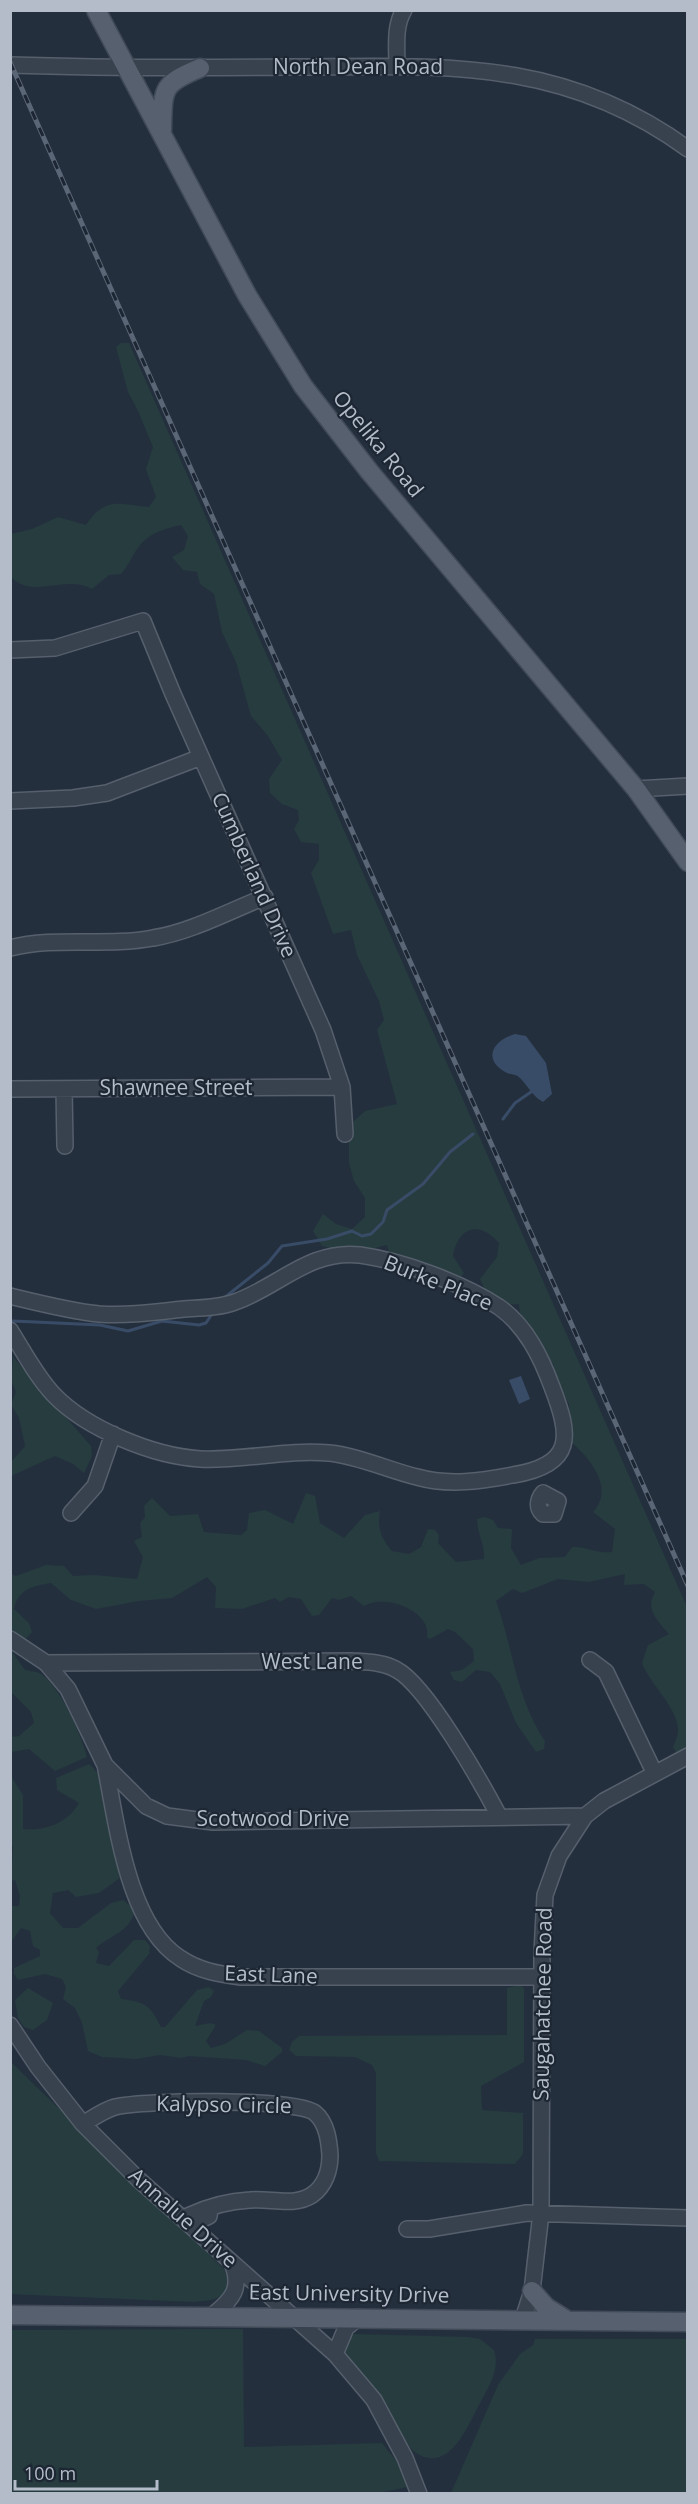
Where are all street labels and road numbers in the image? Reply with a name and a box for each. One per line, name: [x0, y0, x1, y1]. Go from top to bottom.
street label: North Dean Road: [273, 52, 443, 80]
street label: Opelika Road: [327, 384, 431, 503]
street label: Cumberland Drive: [206, 787, 304, 962]
street label: Shawnee Street: [100, 1073, 252, 1101]
street label: Burke Place: [380, 1248, 497, 1317]
street label: West Lane: [261, 1647, 363, 1675]
street label: Scotwood Drive: [197, 1804, 349, 1832]
street label: Saugahatchee Road: [526, 1907, 558, 2101]
street label: East Lane: [224, 1958, 318, 1990]
street label: Kalypso Circle: [156, 2089, 292, 2119]
street label: Annalue Drive: [123, 2161, 244, 2274]
street label: East University Drive: [248, 2277, 450, 2309]

